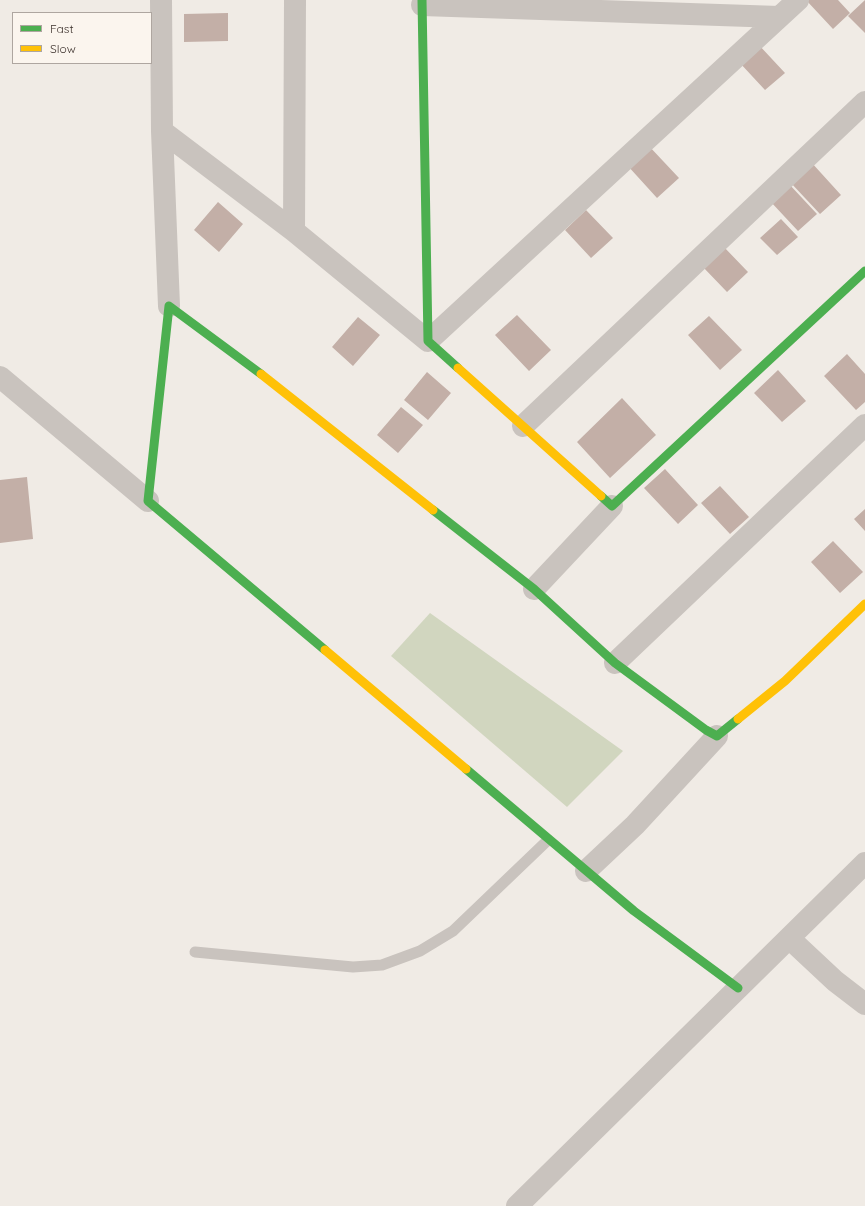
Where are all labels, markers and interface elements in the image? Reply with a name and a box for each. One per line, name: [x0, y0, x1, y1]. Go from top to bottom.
legend: [12, 12, 152, 64]
text: Fast: [50, 21, 74, 36]
text: Slow: [50, 41, 76, 56]

